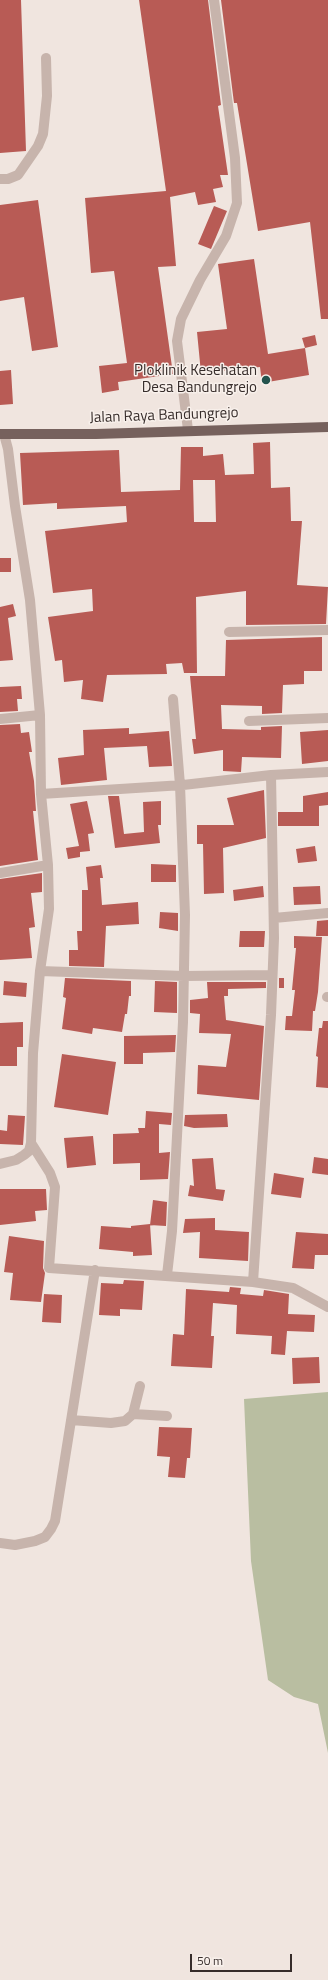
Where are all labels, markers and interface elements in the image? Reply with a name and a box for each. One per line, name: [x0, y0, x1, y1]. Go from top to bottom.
place label: Ploklinik Kesehatan Desa Bandungrejo: [134, 362, 257, 397]
marker: Ploklinik Kesehatan Desa Bandungrejo: [260, 374, 272, 386]
street label: Jalan Raya Bandungrejo: [89, 404, 239, 428]
scale bar: [192, 1946, 294, 1972]
text: 50 m: [197, 1951, 223, 1970]

